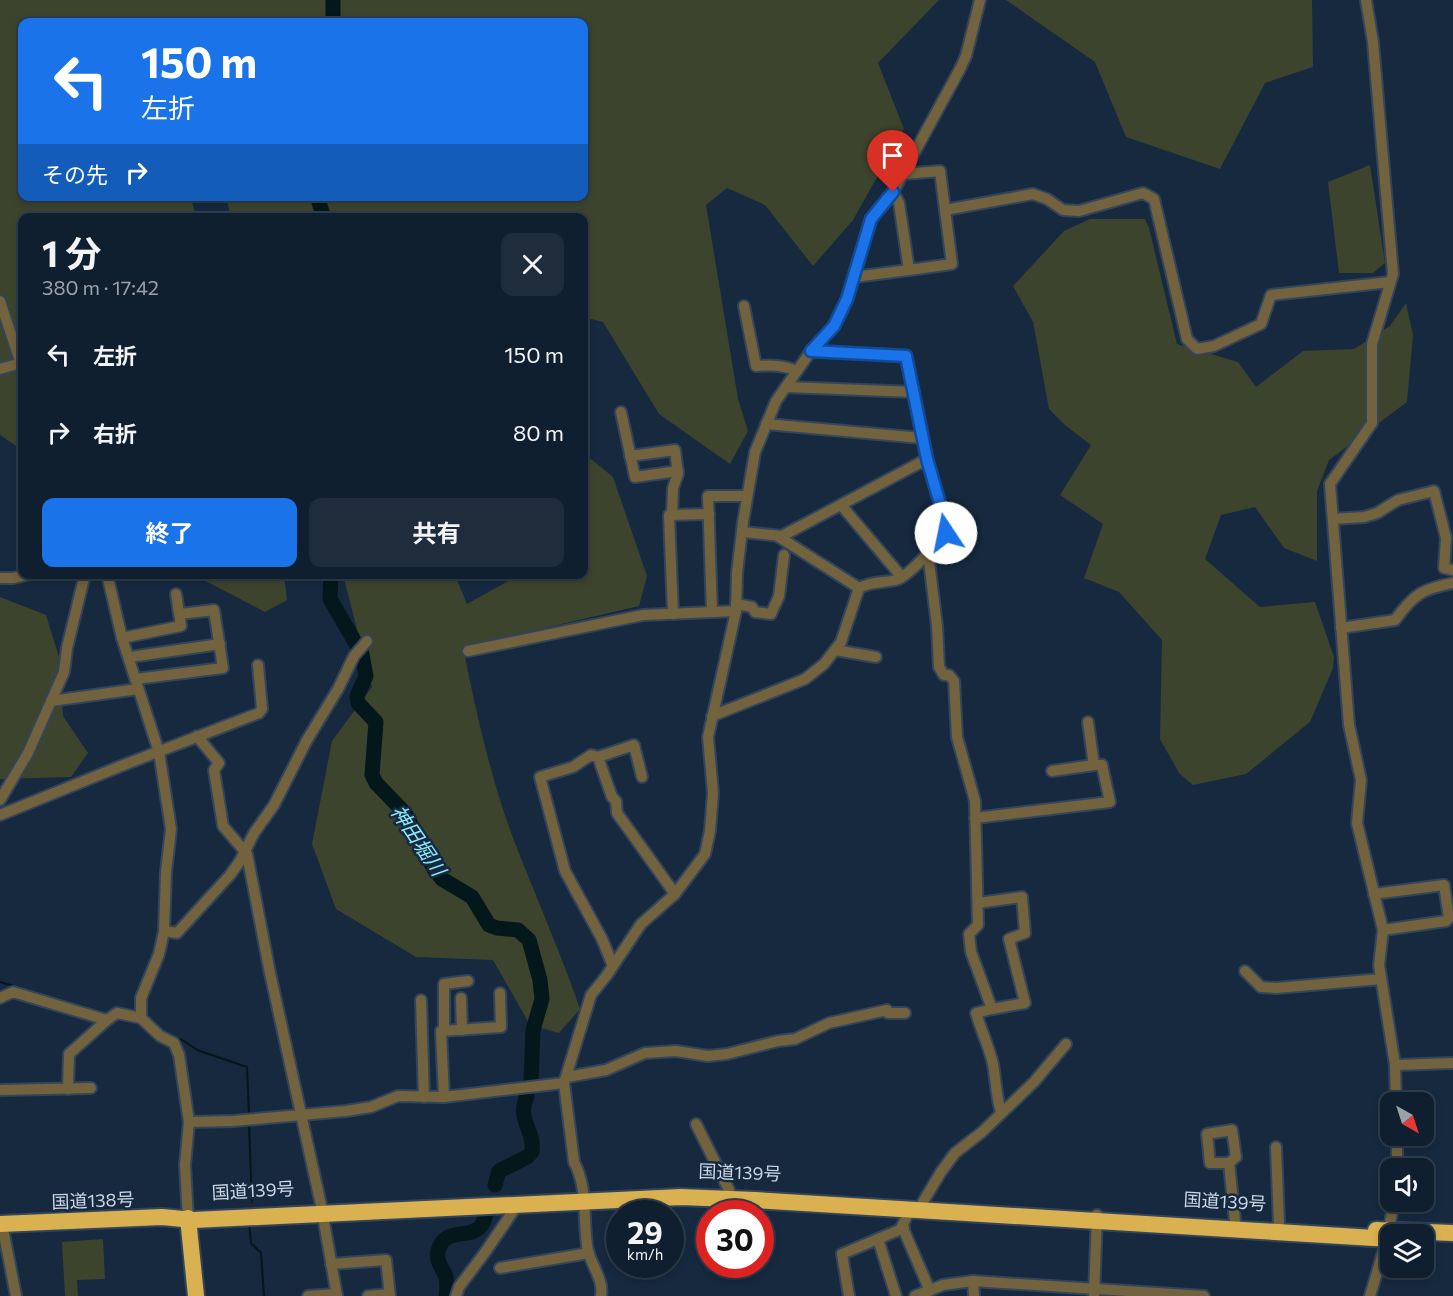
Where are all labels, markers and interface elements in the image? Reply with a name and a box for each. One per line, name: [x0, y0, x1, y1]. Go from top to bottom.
text: 150 m: [141, 35, 257, 87]
icon: left: [42, 42, 120, 120]
text: 左折: [141, 91, 195, 124]
pin: [867, 130, 918, 192]
icon: arrive: [876, 139, 909, 172]
icon: right: [120, 156, 153, 189]
text: その先: [42, 161, 108, 188]
text: 1 分: [42, 230, 101, 274]
button: close: [501, 233, 564, 296]
text: 380 m · 17:42: [42, 275, 159, 299]
icon: left: [42, 338, 75, 371]
text: 150 m: [504, 341, 564, 368]
text: 左折: [93, 342, 137, 369]
icon: right: [42, 416, 75, 449]
text: 80 m: [513, 419, 564, 446]
text: 右折: [93, 420, 137, 447]
button: 終了: [42, 498, 297, 567]
button: 共有: [309, 498, 564, 567]
position arrow: [914, 501, 978, 565]
water label: 神田堀川: [387, 800, 452, 882]
north arrow: [1380, 1092, 1434, 1146]
map controls: [1380, 1092, 1434, 1278]
button: sound: [1380, 1158, 1434, 1212]
street label: 国道139号: [698, 1160, 782, 1184]
street label: 国道139号: [211, 1177, 295, 1203]
street label: 国道138号: [51, 1188, 135, 1212]
street label: 国道139号: [1183, 1188, 1267, 1214]
speed limit sign: 30: [696, 1200, 774, 1278]
text: 29: [627, 1213, 663, 1250]
button: layers: [1380, 1224, 1434, 1278]
text: km/h: [627, 1245, 663, 1263]

